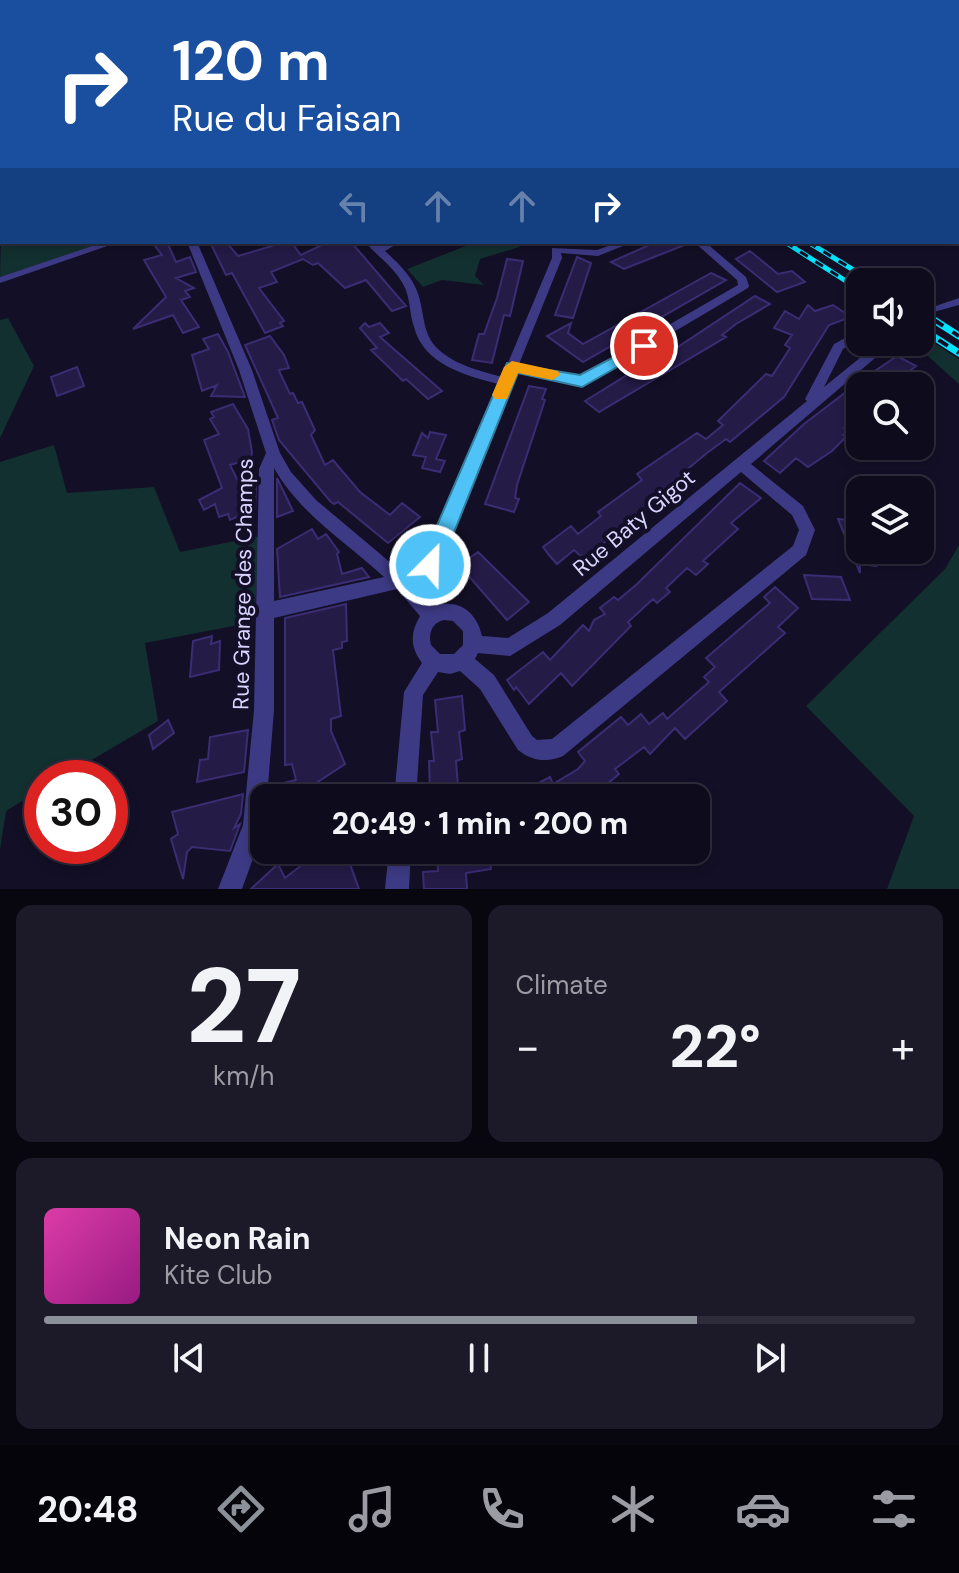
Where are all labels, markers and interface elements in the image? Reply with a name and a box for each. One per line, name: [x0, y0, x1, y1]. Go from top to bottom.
text: 120 m: [172, 24, 330, 97]
icon: right: [40, 32, 144, 136]
text: Rue du Faisan: [172, 95, 401, 142]
icon: left: [332, 184, 376, 228]
icon: ahead: [416, 184, 460, 228]
icon: ahead: [500, 184, 544, 228]
icon: right: [584, 184, 628, 228]
map controls: [846, 268, 934, 564]
button: sound: [846, 268, 934, 356]
pin: [610, 312, 678, 380]
icon: arrive: [622, 324, 666, 368]
button: search: [846, 372, 934, 460]
street label: Rue Grange des Champs: [226, 458, 260, 710]
street label: Rue Baty Gigot: [567, 463, 701, 583]
button: layers: [846, 476, 934, 564]
position arrow: [388, 523, 472, 607]
speed limit sign: 30: [24, 760, 128, 864]
text: 20:49 · 1 min · 200 m: [332, 804, 628, 843]
text: 27: [186, 939, 301, 1074]
text: Climate: [516, 968, 608, 1002]
text: 22°: [670, 1007, 761, 1086]
text: −: [516, 1018, 540, 1076]
text: +: [891, 1018, 915, 1076]
text: km/h: [213, 1059, 274, 1093]
text: Neon Rain: [164, 1219, 310, 1258]
text: Kite Club: [164, 1258, 273, 1292]
icon: previous: [167, 1336, 211, 1380]
icon: pause: [457, 1336, 501, 1380]
icon: next: [748, 1336, 792, 1380]
icon: directions: [213, 1481, 269, 1537]
icon: music: [344, 1481, 400, 1537]
icon: phone: [474, 1481, 530, 1537]
icon: climate: [605, 1481, 661, 1537]
icon: car: [735, 1481, 791, 1537]
icon: filters: [866, 1481, 922, 1537]
text: 20:48: [37, 1486, 139, 1533]

